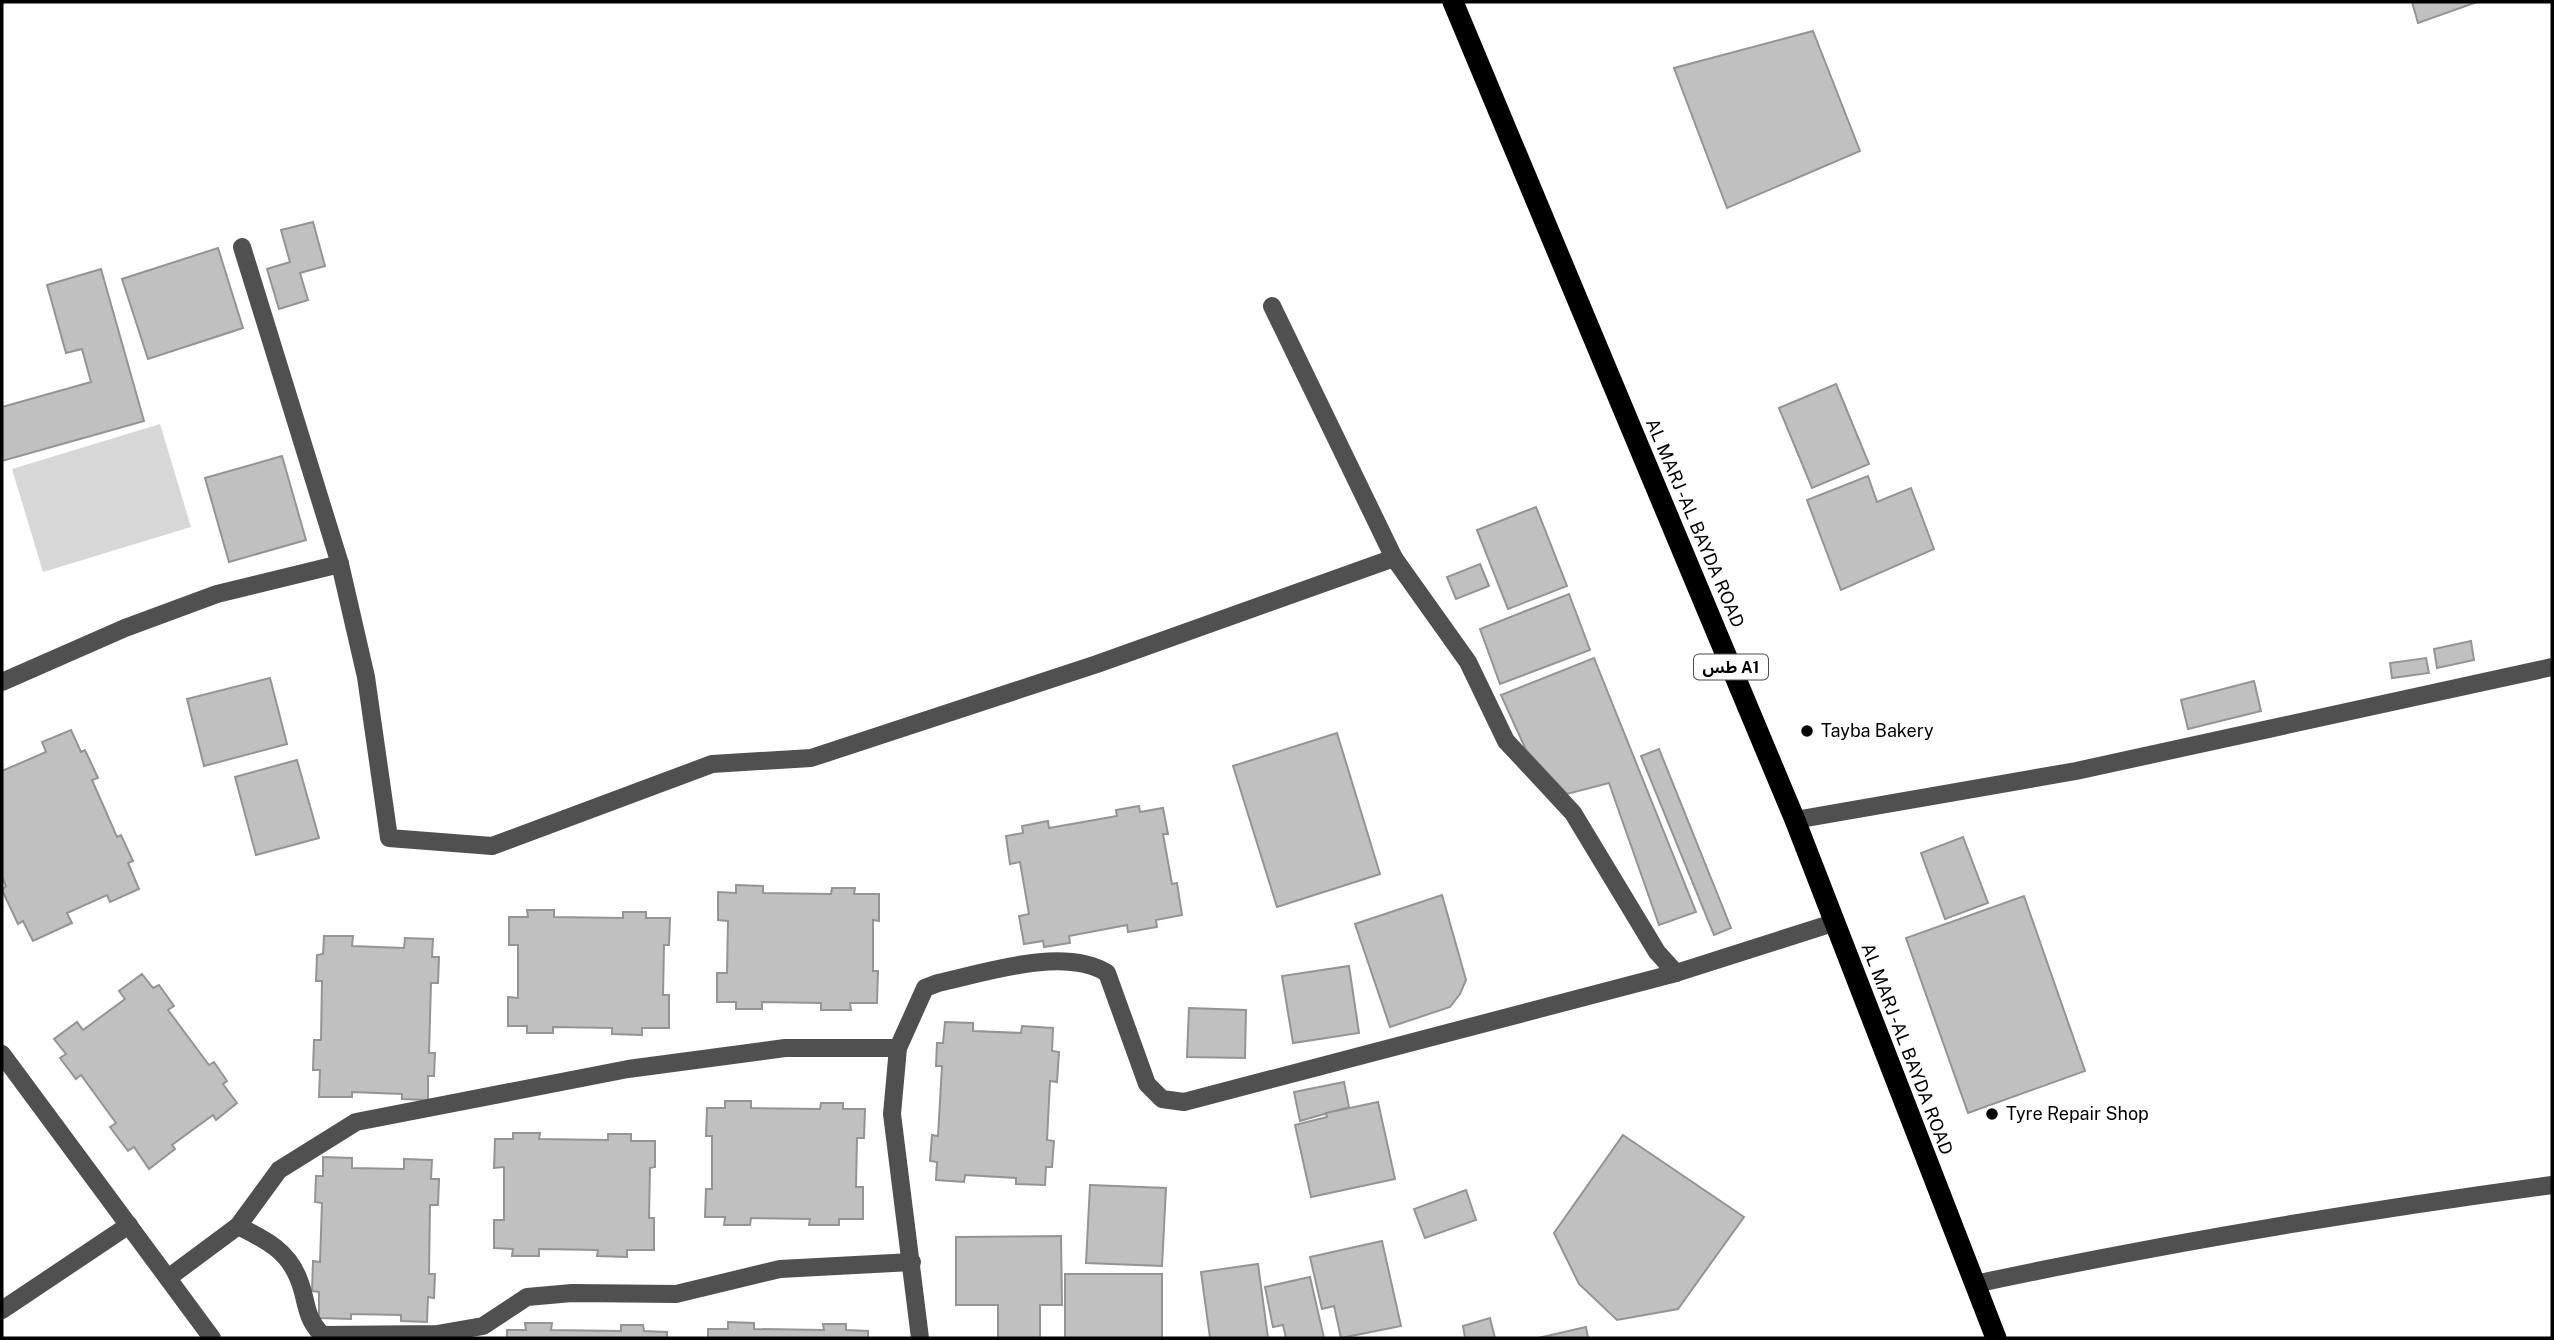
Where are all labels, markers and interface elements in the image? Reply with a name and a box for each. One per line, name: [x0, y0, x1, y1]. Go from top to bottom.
street label: AL MARJ -AL BAYDA ROAD: [1642, 415, 1749, 631]
road number: طس A1: [1694, 654, 1768, 680]
place label: Tayba Bakery: [1821, 720, 1934, 741]
marker: Tayba Bakery: [1799, 723, 1815, 739]
street label: AL MARJ -AL BAYDA ROAD: [1857, 940, 1958, 1158]
place label: Tyre Repair Shop: [2006, 1103, 2149, 1124]
marker: Tyre Repair Shop: [1984, 1106, 2000, 1122]

